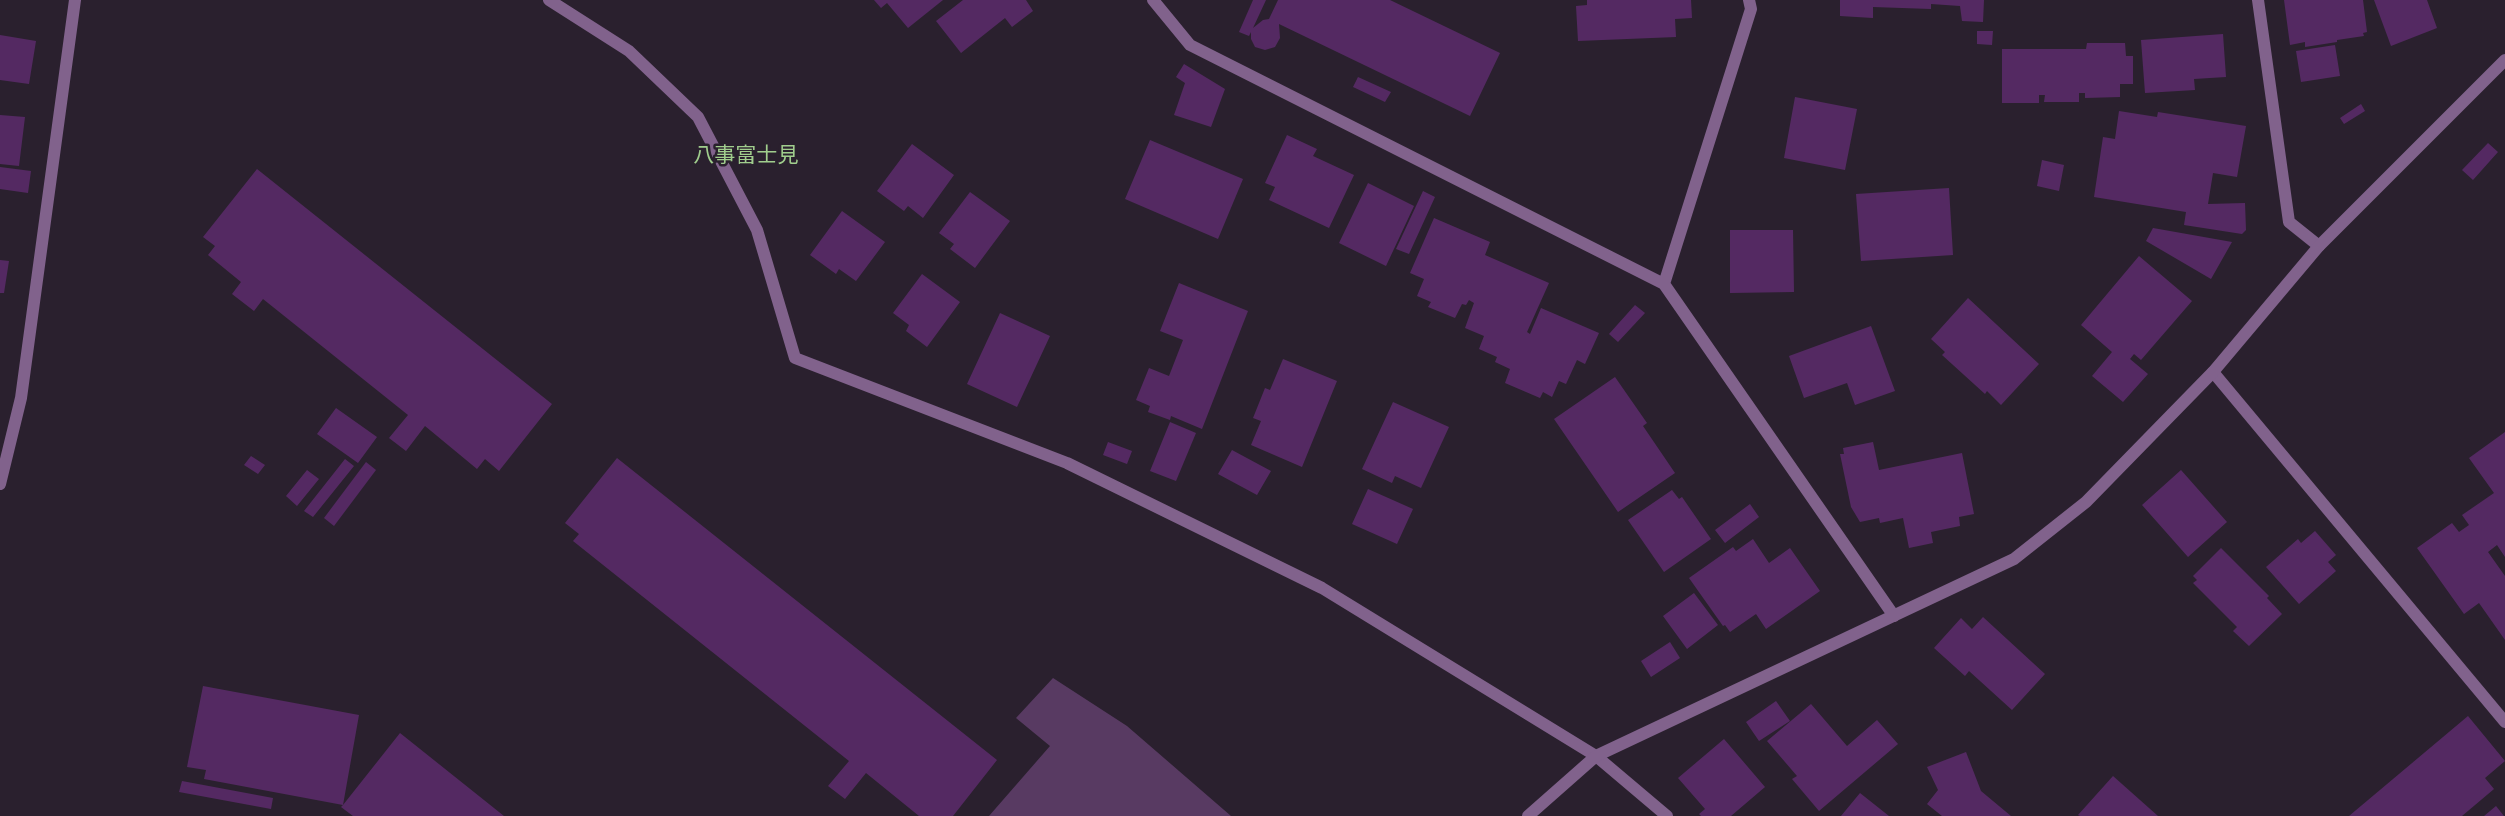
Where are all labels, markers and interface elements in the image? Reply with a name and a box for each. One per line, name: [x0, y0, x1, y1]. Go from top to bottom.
district label: 八事富士見: [694, 143, 798, 169]

